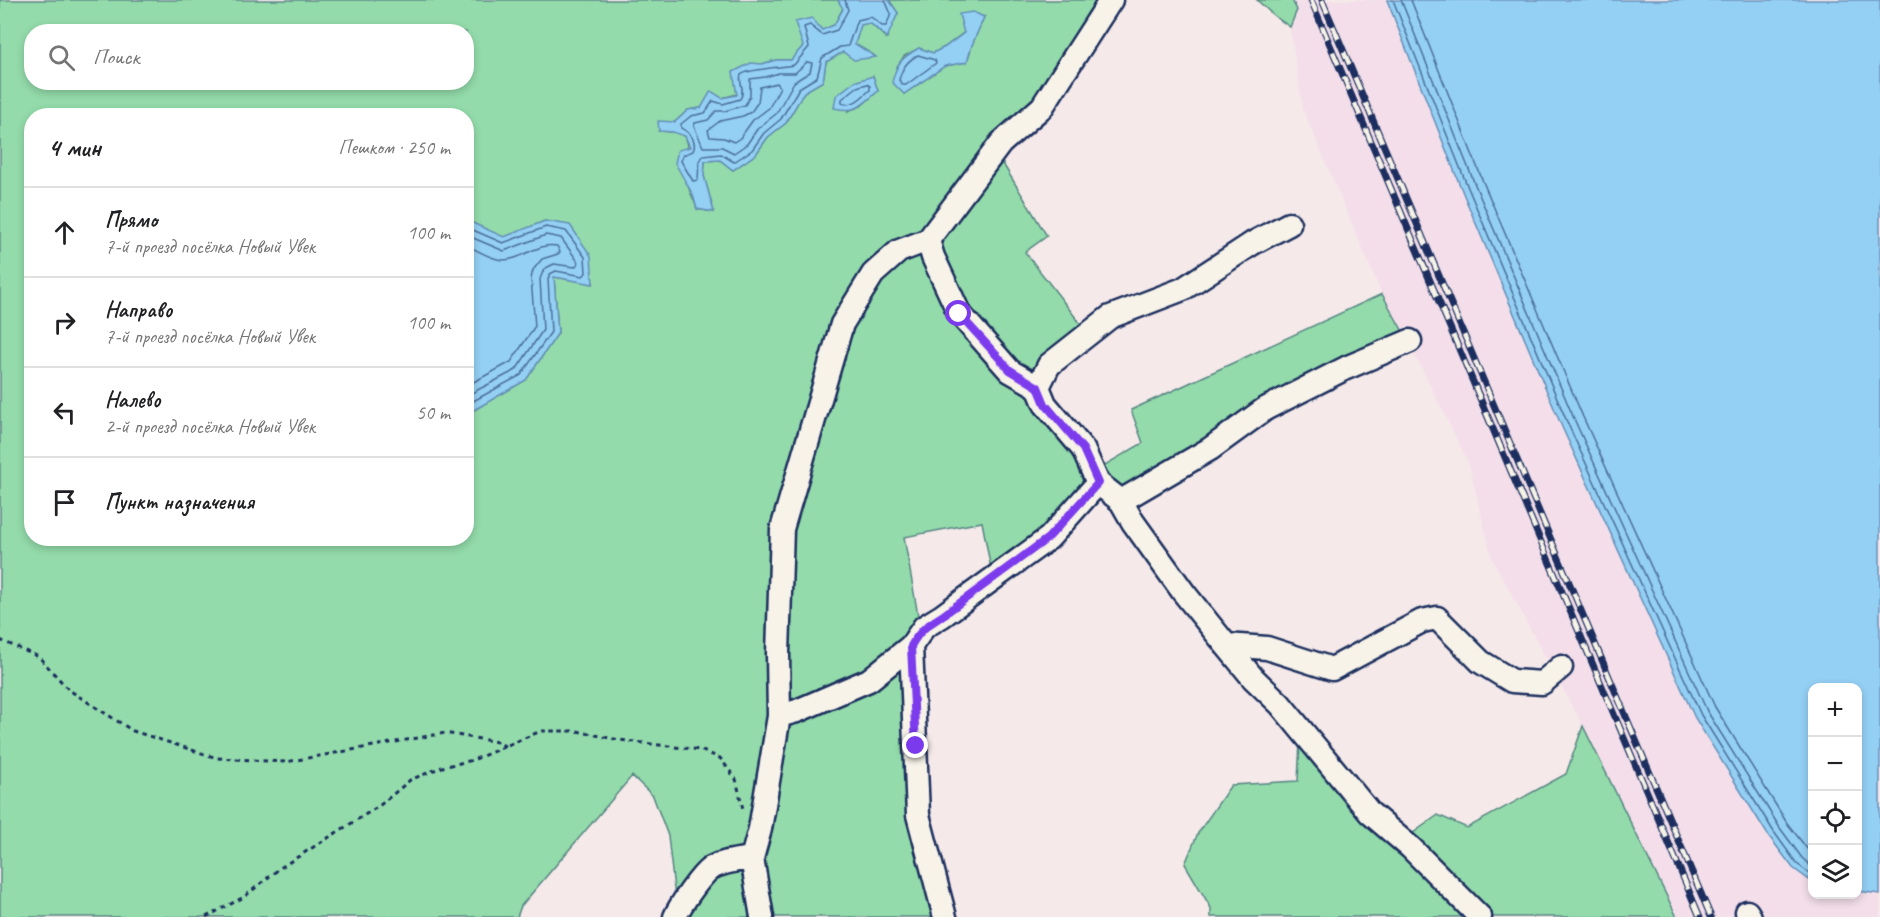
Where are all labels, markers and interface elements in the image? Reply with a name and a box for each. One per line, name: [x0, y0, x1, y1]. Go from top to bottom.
search box: [24, 24, 474, 90]
icon: search: [45, 41, 78, 74]
text: Поиск: [93, 43, 139, 71]
text: 4 мин: [48, 131, 101, 164]
text: Пешком · 250 m: [338, 135, 450, 160]
text: Прямо: [105, 206, 157, 234]
icon: ahead: [48, 216, 81, 249]
text: 100 m: [407, 220, 450, 245]
text: 7-й проезд посёлка Новый Увек: [105, 234, 315, 259]
text: Направо: [105, 296, 172, 324]
route start: [945, 300, 971, 326]
icon: right: [48, 306, 81, 339]
text: 100 m: [407, 310, 450, 335]
text: 7-й проезд посёлка Новый Увек: [105, 324, 315, 349]
text: Налево: [105, 386, 161, 414]
icon: left: [48, 396, 81, 429]
text: 50 m: [416, 400, 450, 425]
text: 2-й проезд посёлка Новый Увек: [105, 414, 315, 439]
icon: arrive: [48, 486, 81, 519]
text: Пункт назначения: [105, 488, 254, 516]
map controls: [1808, 683, 1862, 899]
button: +: [1808, 683, 1862, 737]
route end: [902, 732, 928, 758]
button: −: [1808, 737, 1862, 791]
button: locate: [1808, 791, 1862, 845]
button: layers: [1808, 845, 1862, 899]

